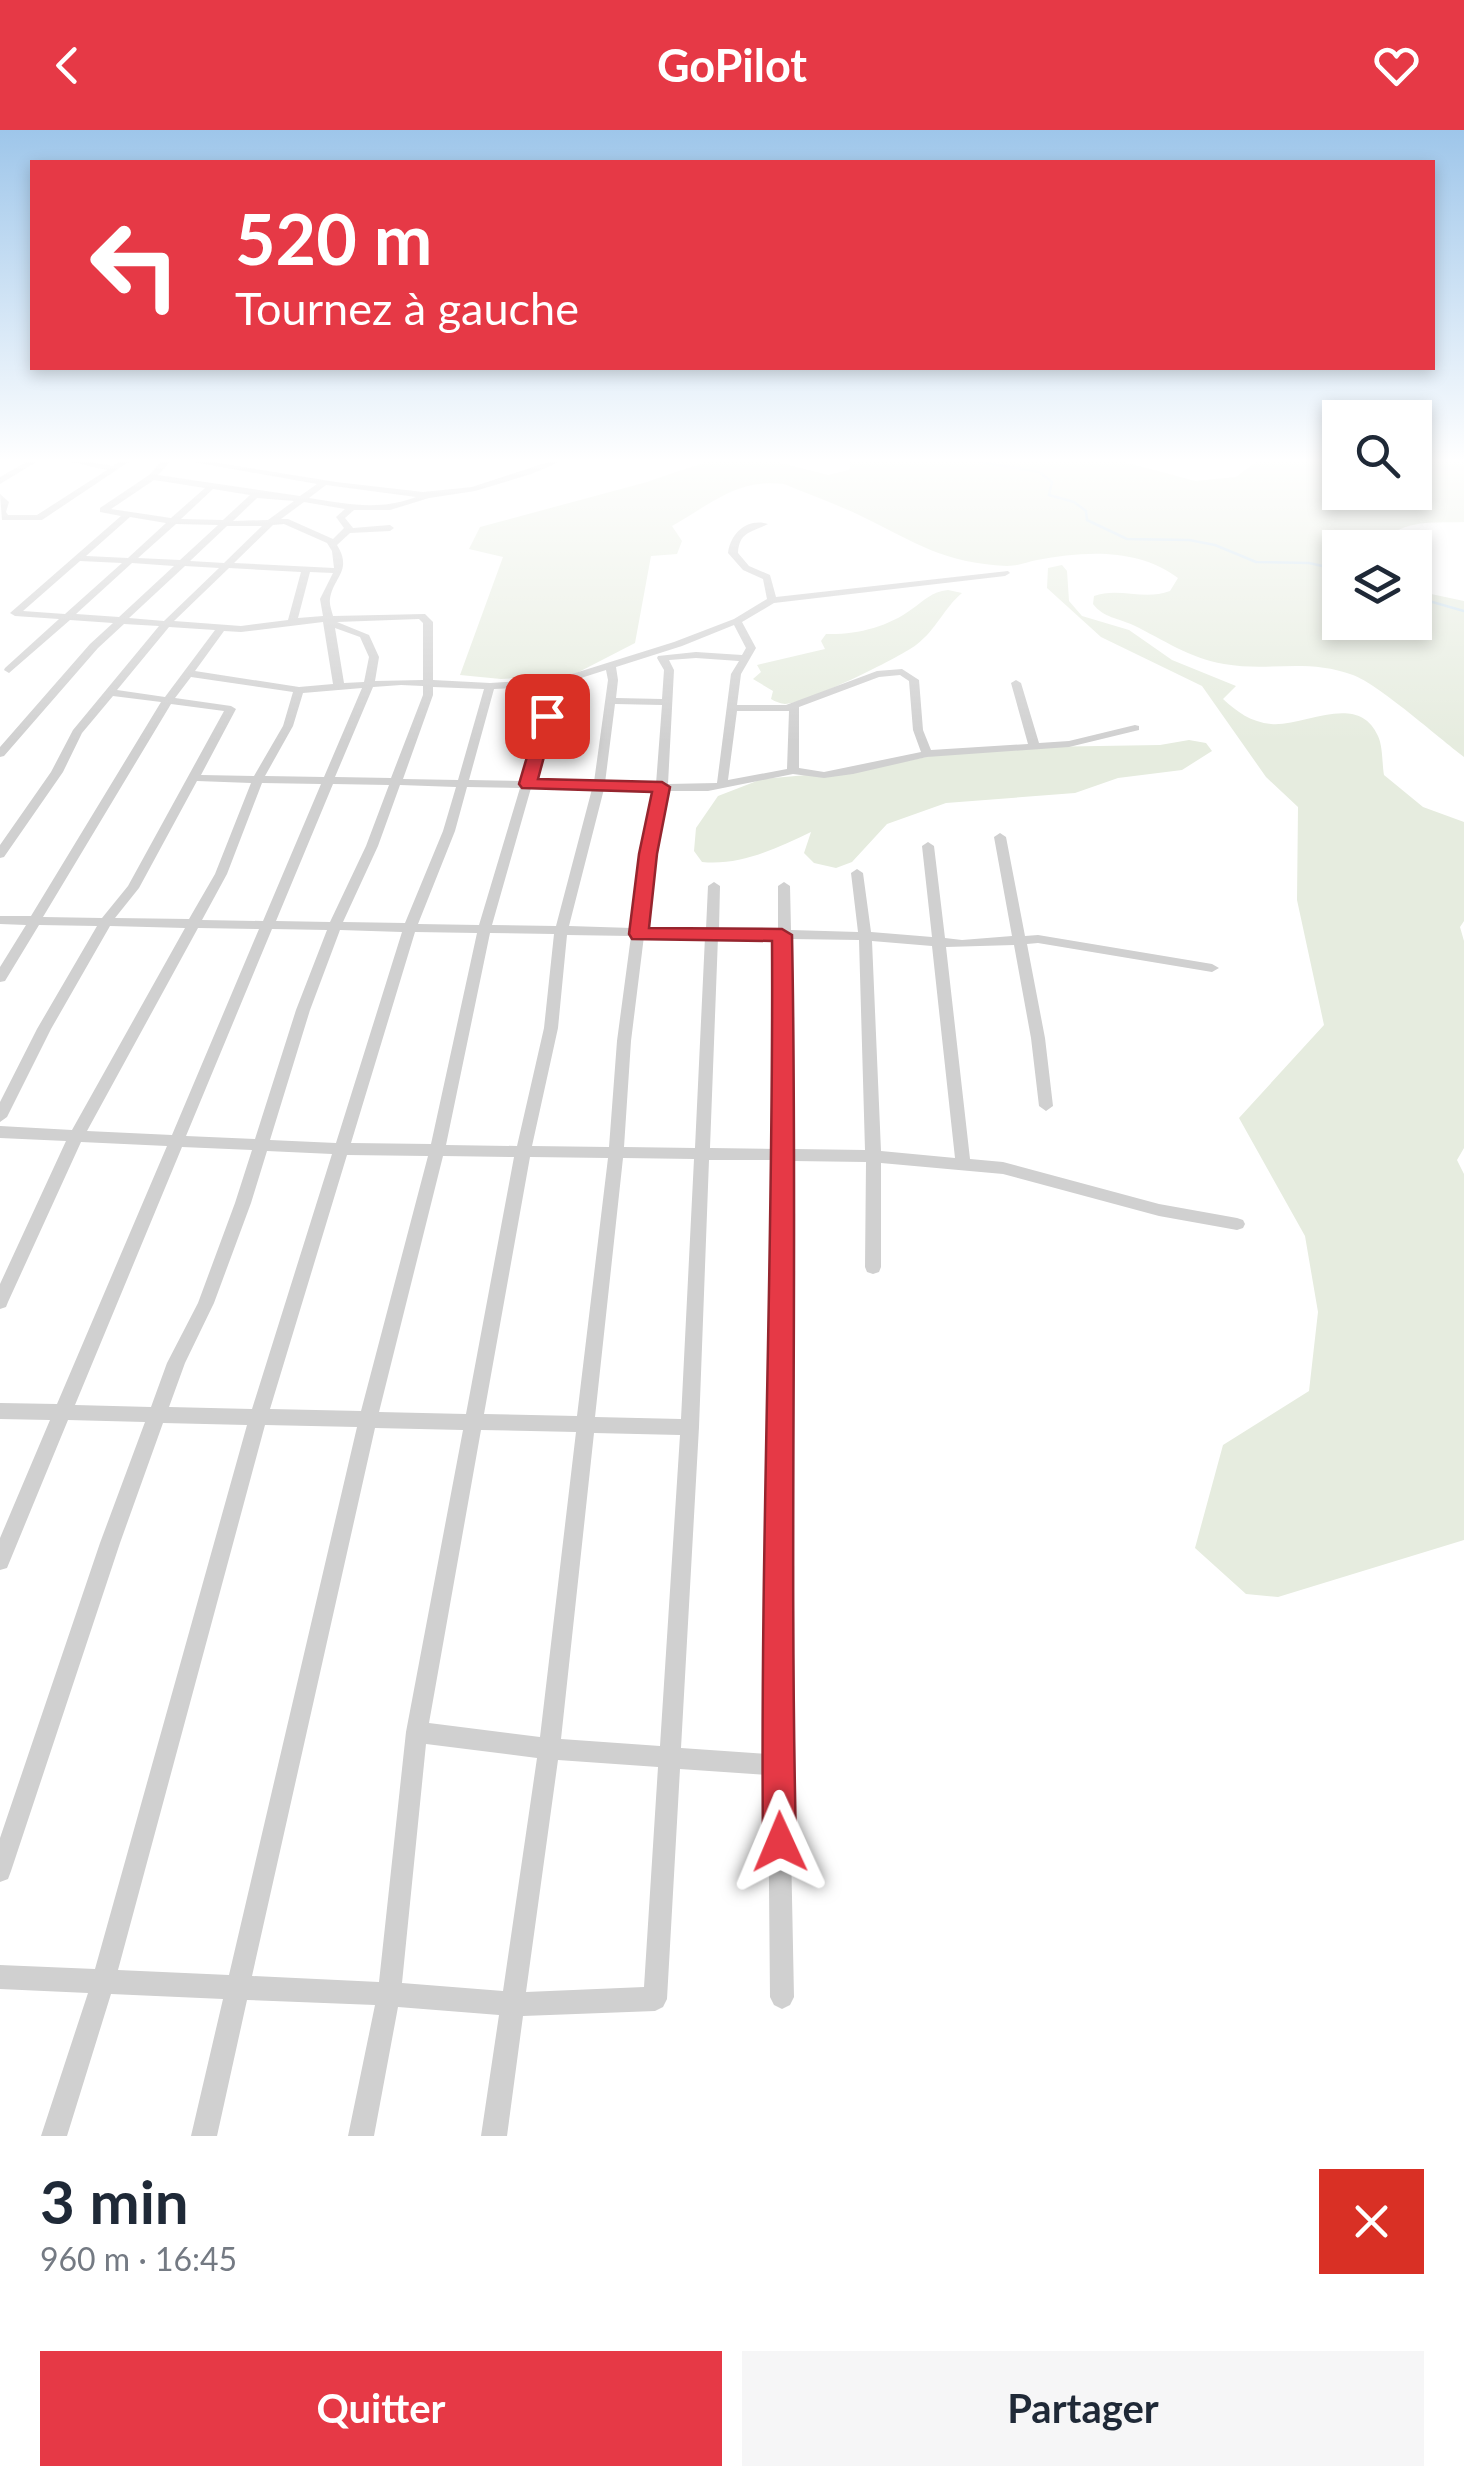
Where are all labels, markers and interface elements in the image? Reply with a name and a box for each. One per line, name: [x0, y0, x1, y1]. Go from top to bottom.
icon: back: [40, 38, 95, 93]
text: GoPilot: [657, 38, 807, 92]
icon: heart: [1369, 38, 1424, 93]
text: 520 m: [235, 196, 432, 280]
icon: left: [70, 200, 200, 330]
text: Tournez à gauche: [235, 281, 579, 335]
map controls: [1322, 400, 1432, 640]
button: search: [1322, 400, 1432, 510]
button: layers: [1322, 530, 1432, 640]
pin: [505, 674, 590, 759]
icon: arrive: [520, 689, 575, 744]
position arrow: [728, 1790, 832, 1894]
text: 3 min: [40, 2165, 189, 2237]
button: close: [1319, 2169, 1424, 2274]
text: 960 m · 16:45: [40, 2239, 237, 2278]
button: Quitter: [40, 2351, 722, 2466]
button: Partager: [742, 2351, 1424, 2466]

